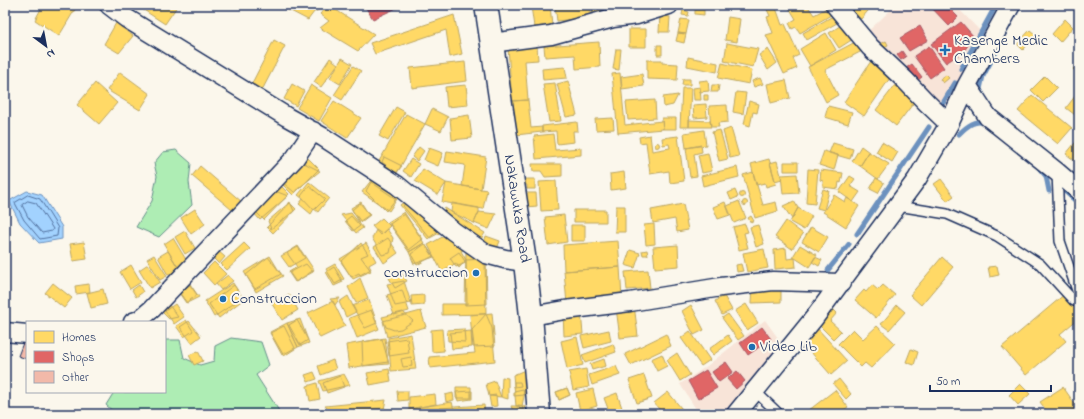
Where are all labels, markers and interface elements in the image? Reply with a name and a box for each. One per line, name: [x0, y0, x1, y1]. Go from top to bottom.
north arrow: [26, 26, 66, 66]
place label: Kasenge Medic Chambers: [954, 29, 1049, 71]
marker: Kasenge Medic Chambers: [939, 44, 951, 56]
text: N: [43, 45, 58, 62]
street label: Nakawuka Road: [497, 153, 537, 264]
place label: construccion: [384, 261, 468, 285]
marker: construccion: [471, 268, 481, 278]
place label: Construccion: [231, 287, 317, 311]
marker: Construccion: [218, 294, 228, 304]
legend: [26, 321, 166, 393]
text: Homes: [62, 329, 96, 347]
place label: Video Lib: [759, 335, 817, 359]
marker: Video Lib: [747, 342, 757, 352]
text: Shops: [62, 349, 94, 367]
scale bar: [930, 367, 1051, 393]
text: Other: [62, 369, 89, 387]
text: 50 m: [936, 373, 960, 391]

